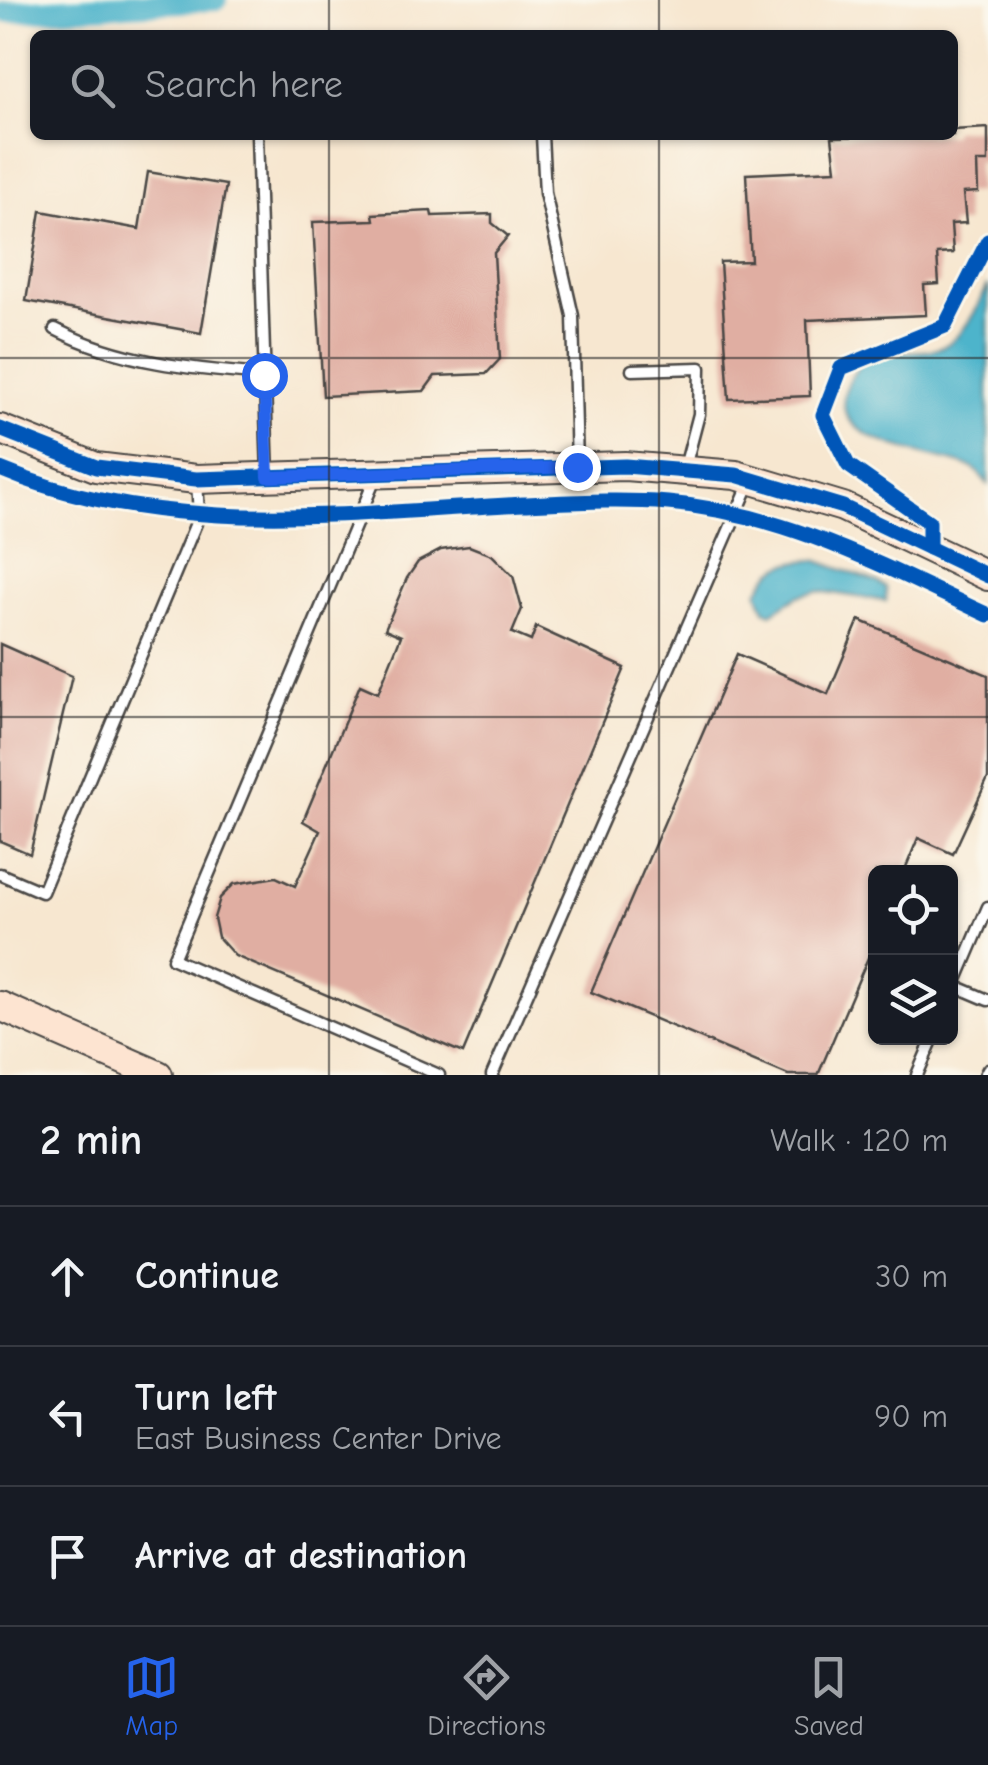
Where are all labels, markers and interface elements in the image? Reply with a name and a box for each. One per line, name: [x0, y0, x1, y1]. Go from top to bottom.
search box: [30, 30, 958, 140]
icon: search: [65, 58, 120, 113]
text: Search here: [145, 63, 343, 107]
route start: [242, 353, 288, 399]
route end: [555, 445, 601, 491]
map controls: [868, 865, 958, 1045]
button: locate: [868, 865, 958, 955]
button: layers: [868, 955, 958, 1045]
text: 2 min: [40, 1116, 142, 1165]
text: Walk · 120 m: [770, 1122, 948, 1159]
icon: ahead: [40, 1249, 95, 1304]
text: Continue: [135, 1254, 279, 1298]
text: 30 m: [875, 1258, 948, 1295]
text: Turn left: [135, 1376, 276, 1420]
icon: left: [40, 1389, 95, 1444]
text: 90 m: [874, 1398, 948, 1435]
text: East Business Center Drive: [135, 1420, 502, 1457]
icon: arrive: [40, 1529, 95, 1584]
text: Arrive at destination: [135, 1534, 467, 1578]
tab: Map: [124, 1650, 179, 1742]
tab: Directions: [427, 1650, 546, 1742]
tab: Saved: [794, 1650, 864, 1742]

